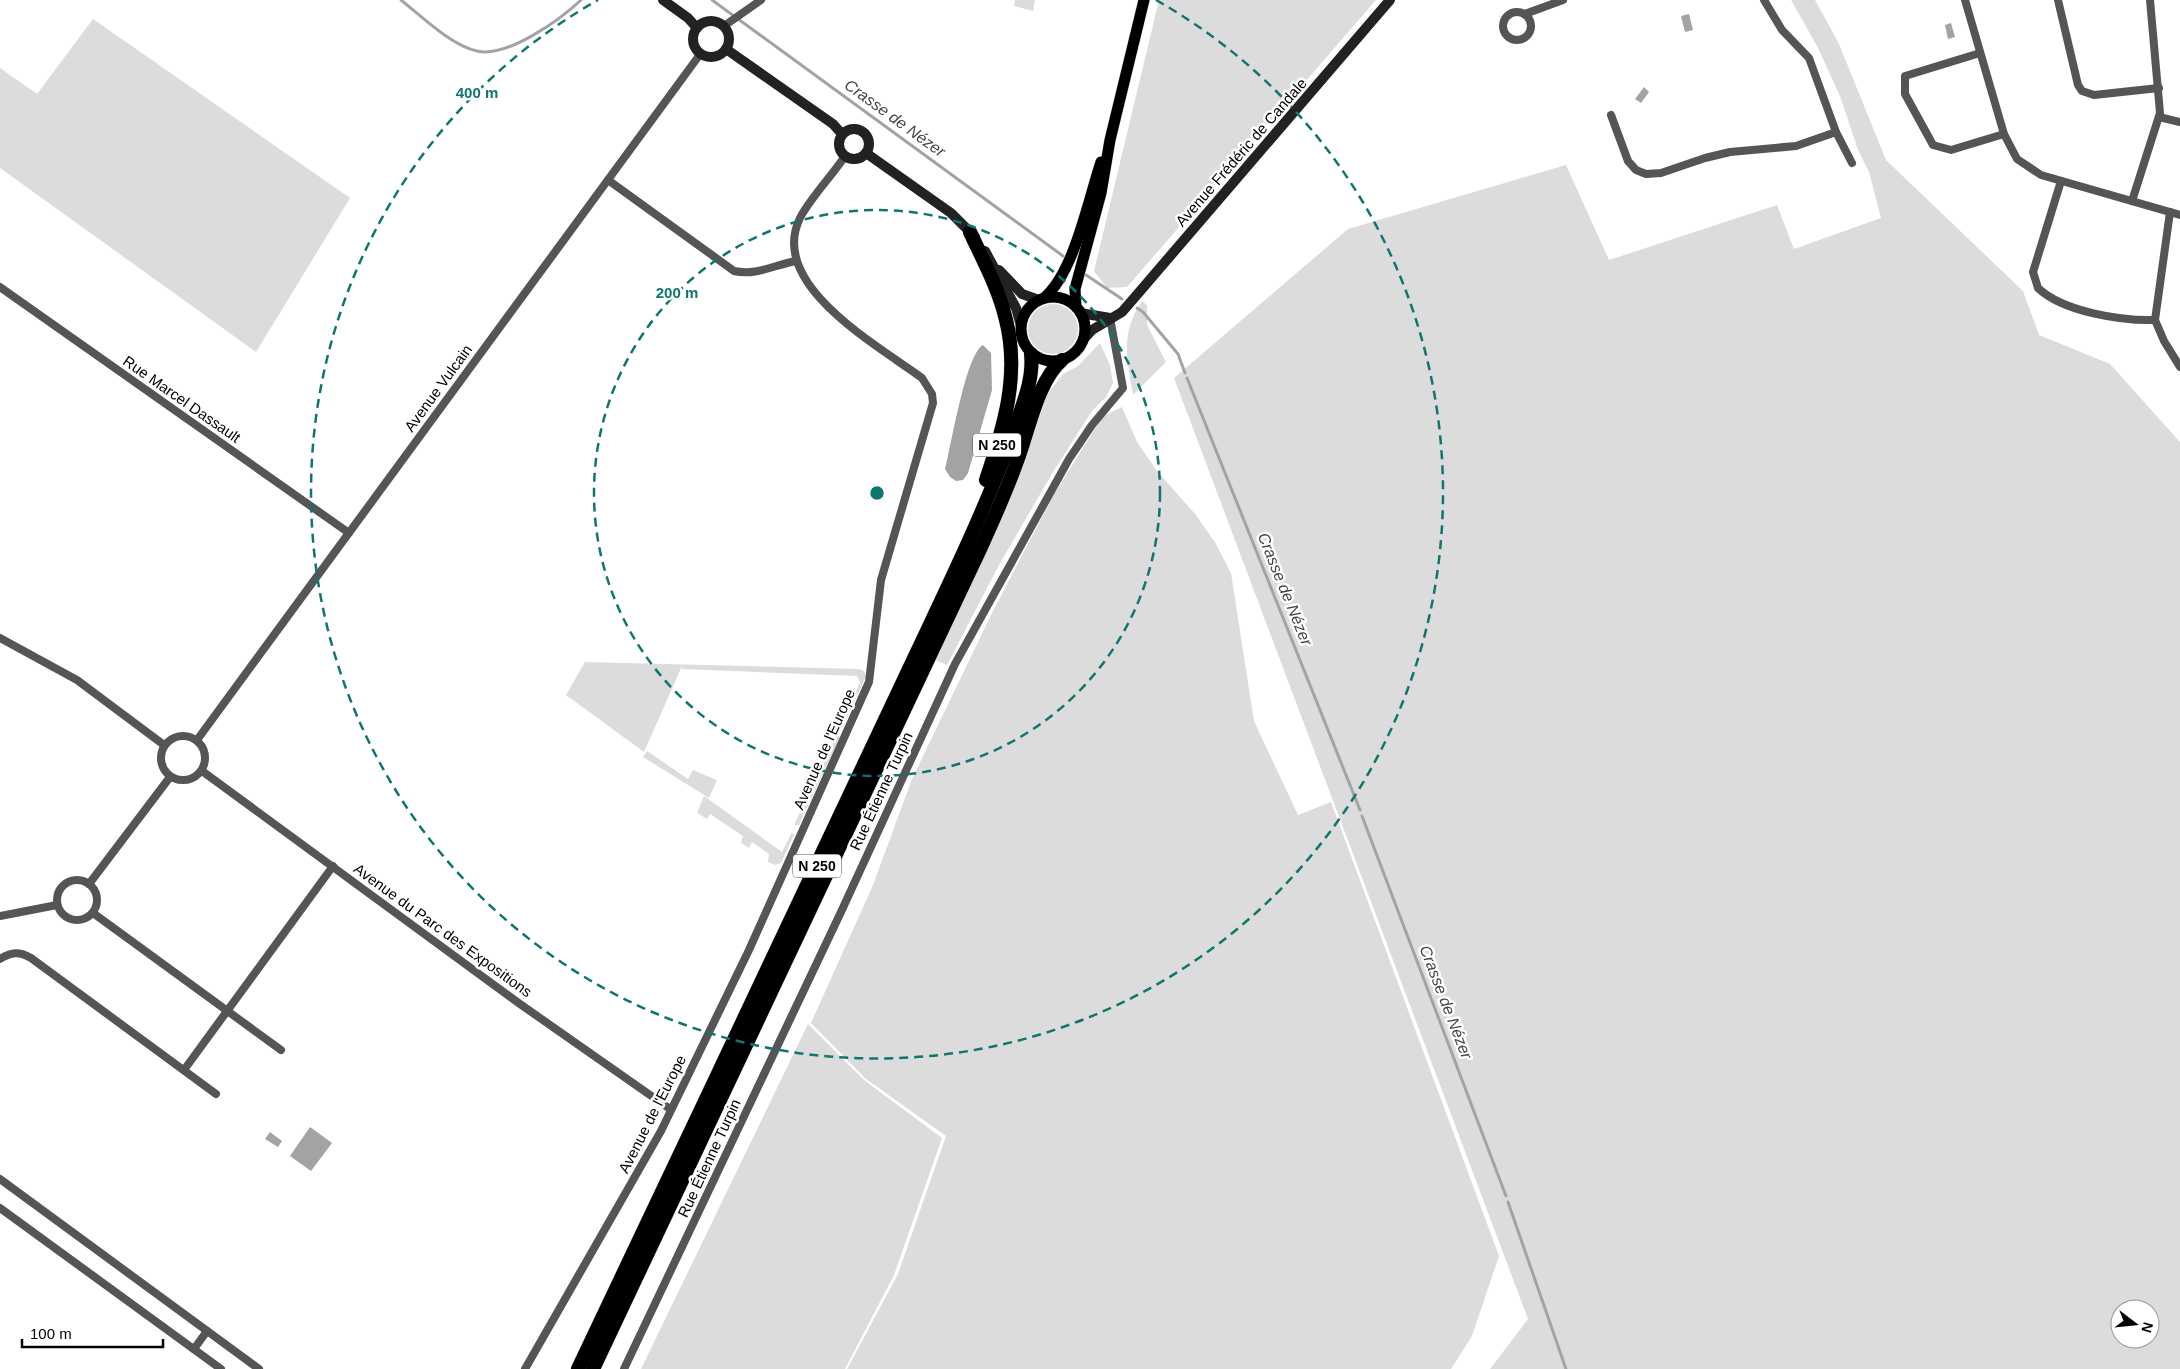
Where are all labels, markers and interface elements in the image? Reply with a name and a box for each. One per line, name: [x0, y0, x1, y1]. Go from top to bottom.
street label: Avenue Frédéric de Candale: [1172, 74, 1310, 230]
water label: Crasse de Nézer: [841, 76, 949, 161]
text: 400 m: [456, 84, 498, 101]
text: 200 m: [656, 284, 698, 301]
street label: Avenue Vulcain: [401, 341, 475, 435]
street label: Rue Marcel Dassault: [120, 352, 245, 446]
road number: N 250: [973, 434, 1021, 456]
centre of rings: [868, 484, 886, 502]
water label: Crasse de Nézer: [1255, 530, 1316, 648]
street label: Avenue de l'Europe: [790, 686, 858, 812]
street label: Rue Étienne Turpin: [846, 729, 916, 853]
road number: N 250: [793, 854, 841, 878]
street label: Avenue du Parc des Expositions: [351, 860, 535, 1000]
water label: Crasse de Nézer: [1417, 943, 1476, 1062]
street label: Avenue de l'Europe: [615, 1052, 689, 1176]
street label: Rue Étienne Turpin: [674, 1096, 744, 1220]
north arrow: [2110, 1299, 2160, 1349]
scale bar: [22, 1316, 164, 1348]
text: N: [2138, 1321, 2157, 1335]
text: 100 m: [30, 1325, 72, 1342]

